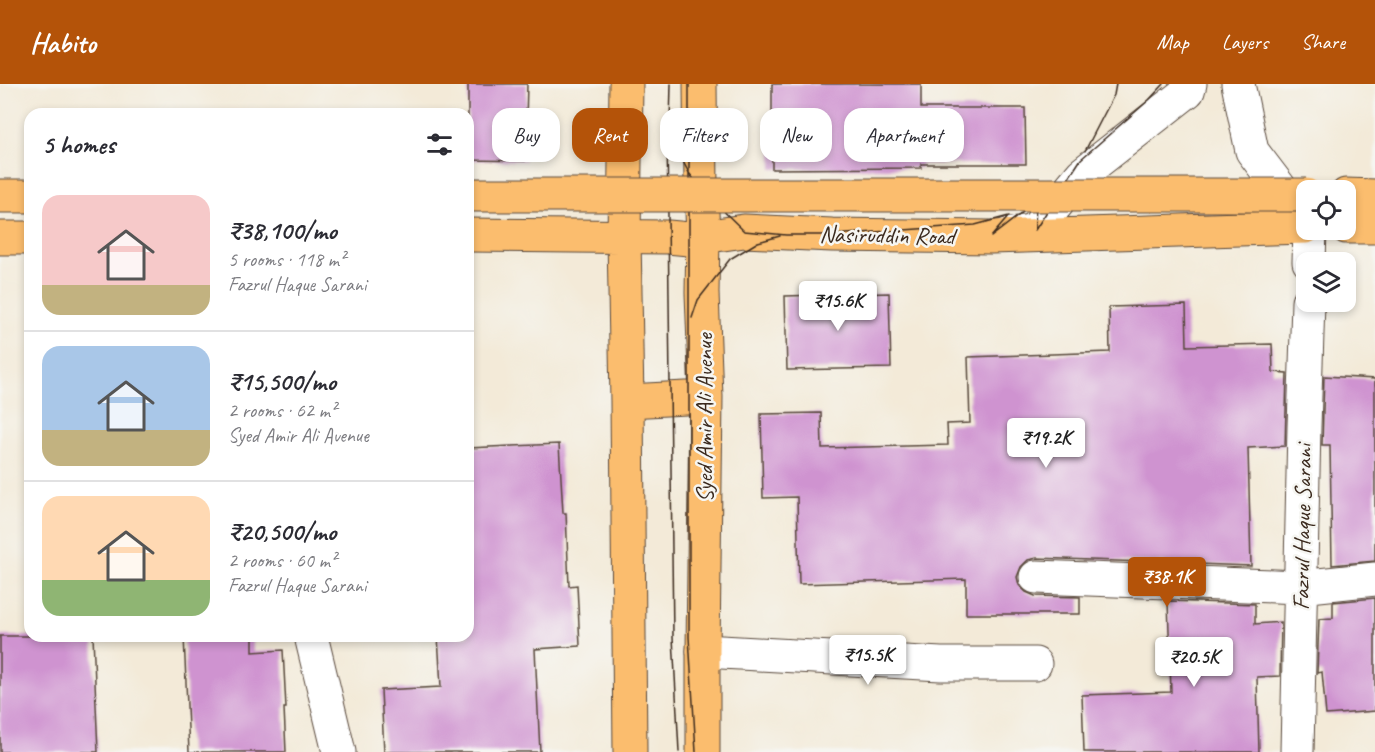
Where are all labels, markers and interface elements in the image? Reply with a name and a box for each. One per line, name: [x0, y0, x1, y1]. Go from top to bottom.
text: Habito: [30, 25, 96, 60]
text: Map: [1156, 29, 1189, 55]
text: Layers: [1222, 29, 1268, 55]
text: Share: [1301, 29, 1345, 55]
chip: Buy: [492, 108, 560, 162]
chip: Rent: [572, 108, 648, 162]
chip: Filters: [660, 108, 748, 162]
chip: New: [760, 108, 832, 162]
chip: Apartment: [844, 108, 964, 162]
text: 5 homes: [42, 128, 115, 161]
icon: filters: [423, 128, 456, 161]
map controls: [1296, 180, 1356, 312]
button: locate: [1296, 180, 1356, 240]
text: ₹38,100/mo: [228, 214, 337, 247]
icon: home: [90, 219, 162, 291]
street label: Nasiruddin Road: [819, 219, 959, 251]
text: 5 rooms · 118 m²: [228, 247, 345, 272]
button: layers: [1296, 252, 1356, 312]
text: Fazrul Haque Sarani: [228, 272, 366, 297]
pin: ₹15.6K: [789, 281, 887, 332]
text: ₹15.6K: [813, 288, 863, 313]
street label: Syed Amir Ali Avenue: [689, 331, 719, 502]
text: ₹15,500/mo: [228, 365, 336, 398]
icon: home: [90, 370, 162, 442]
text: 2 rooms · 62 m²: [228, 398, 336, 423]
pin: ₹19.2K: [997, 418, 1095, 469]
text: Syed Amir Ali Avenue: [228, 423, 369, 448]
text: ₹19.2K: [1021, 425, 1071, 450]
street label: Fazrul Haque Sarani: [1286, 441, 1318, 610]
text: ₹20,500/mo: [228, 515, 336, 548]
icon: home: [90, 520, 162, 592]
text: 2 rooms · 60 m²: [228, 548, 336, 573]
pin: ₹38.1K: [1118, 557, 1216, 608]
text: ₹38.1K: [1142, 564, 1192, 589]
text: Fazrul Haque Sarani: [228, 573, 366, 598]
pin: ₹15.5K: [819, 635, 917, 686]
pin: ₹20.5K: [1145, 637, 1243, 688]
text: ₹15.5K: [843, 642, 893, 667]
text: ₹20.5K: [1169, 644, 1219, 669]

